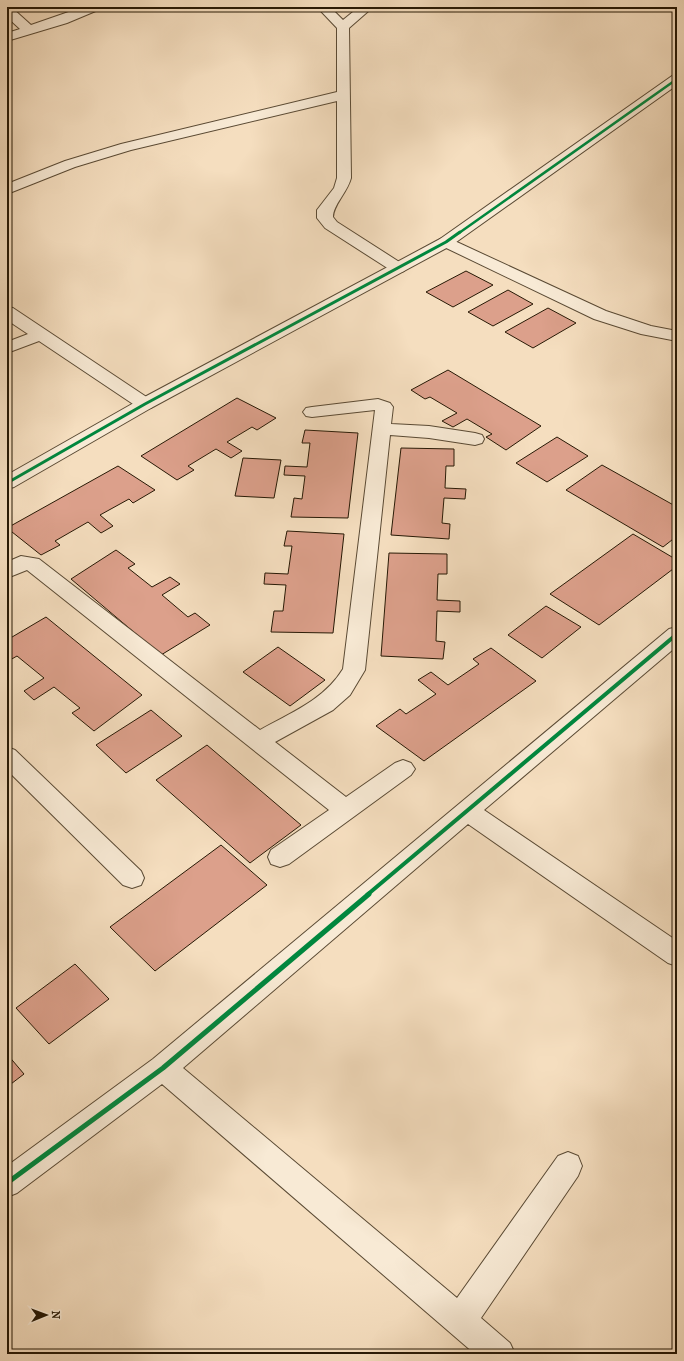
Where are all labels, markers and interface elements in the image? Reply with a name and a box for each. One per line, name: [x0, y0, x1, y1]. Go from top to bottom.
north arrow: [26, 1295, 66, 1335]
text: N: [49, 1311, 62, 1320]

